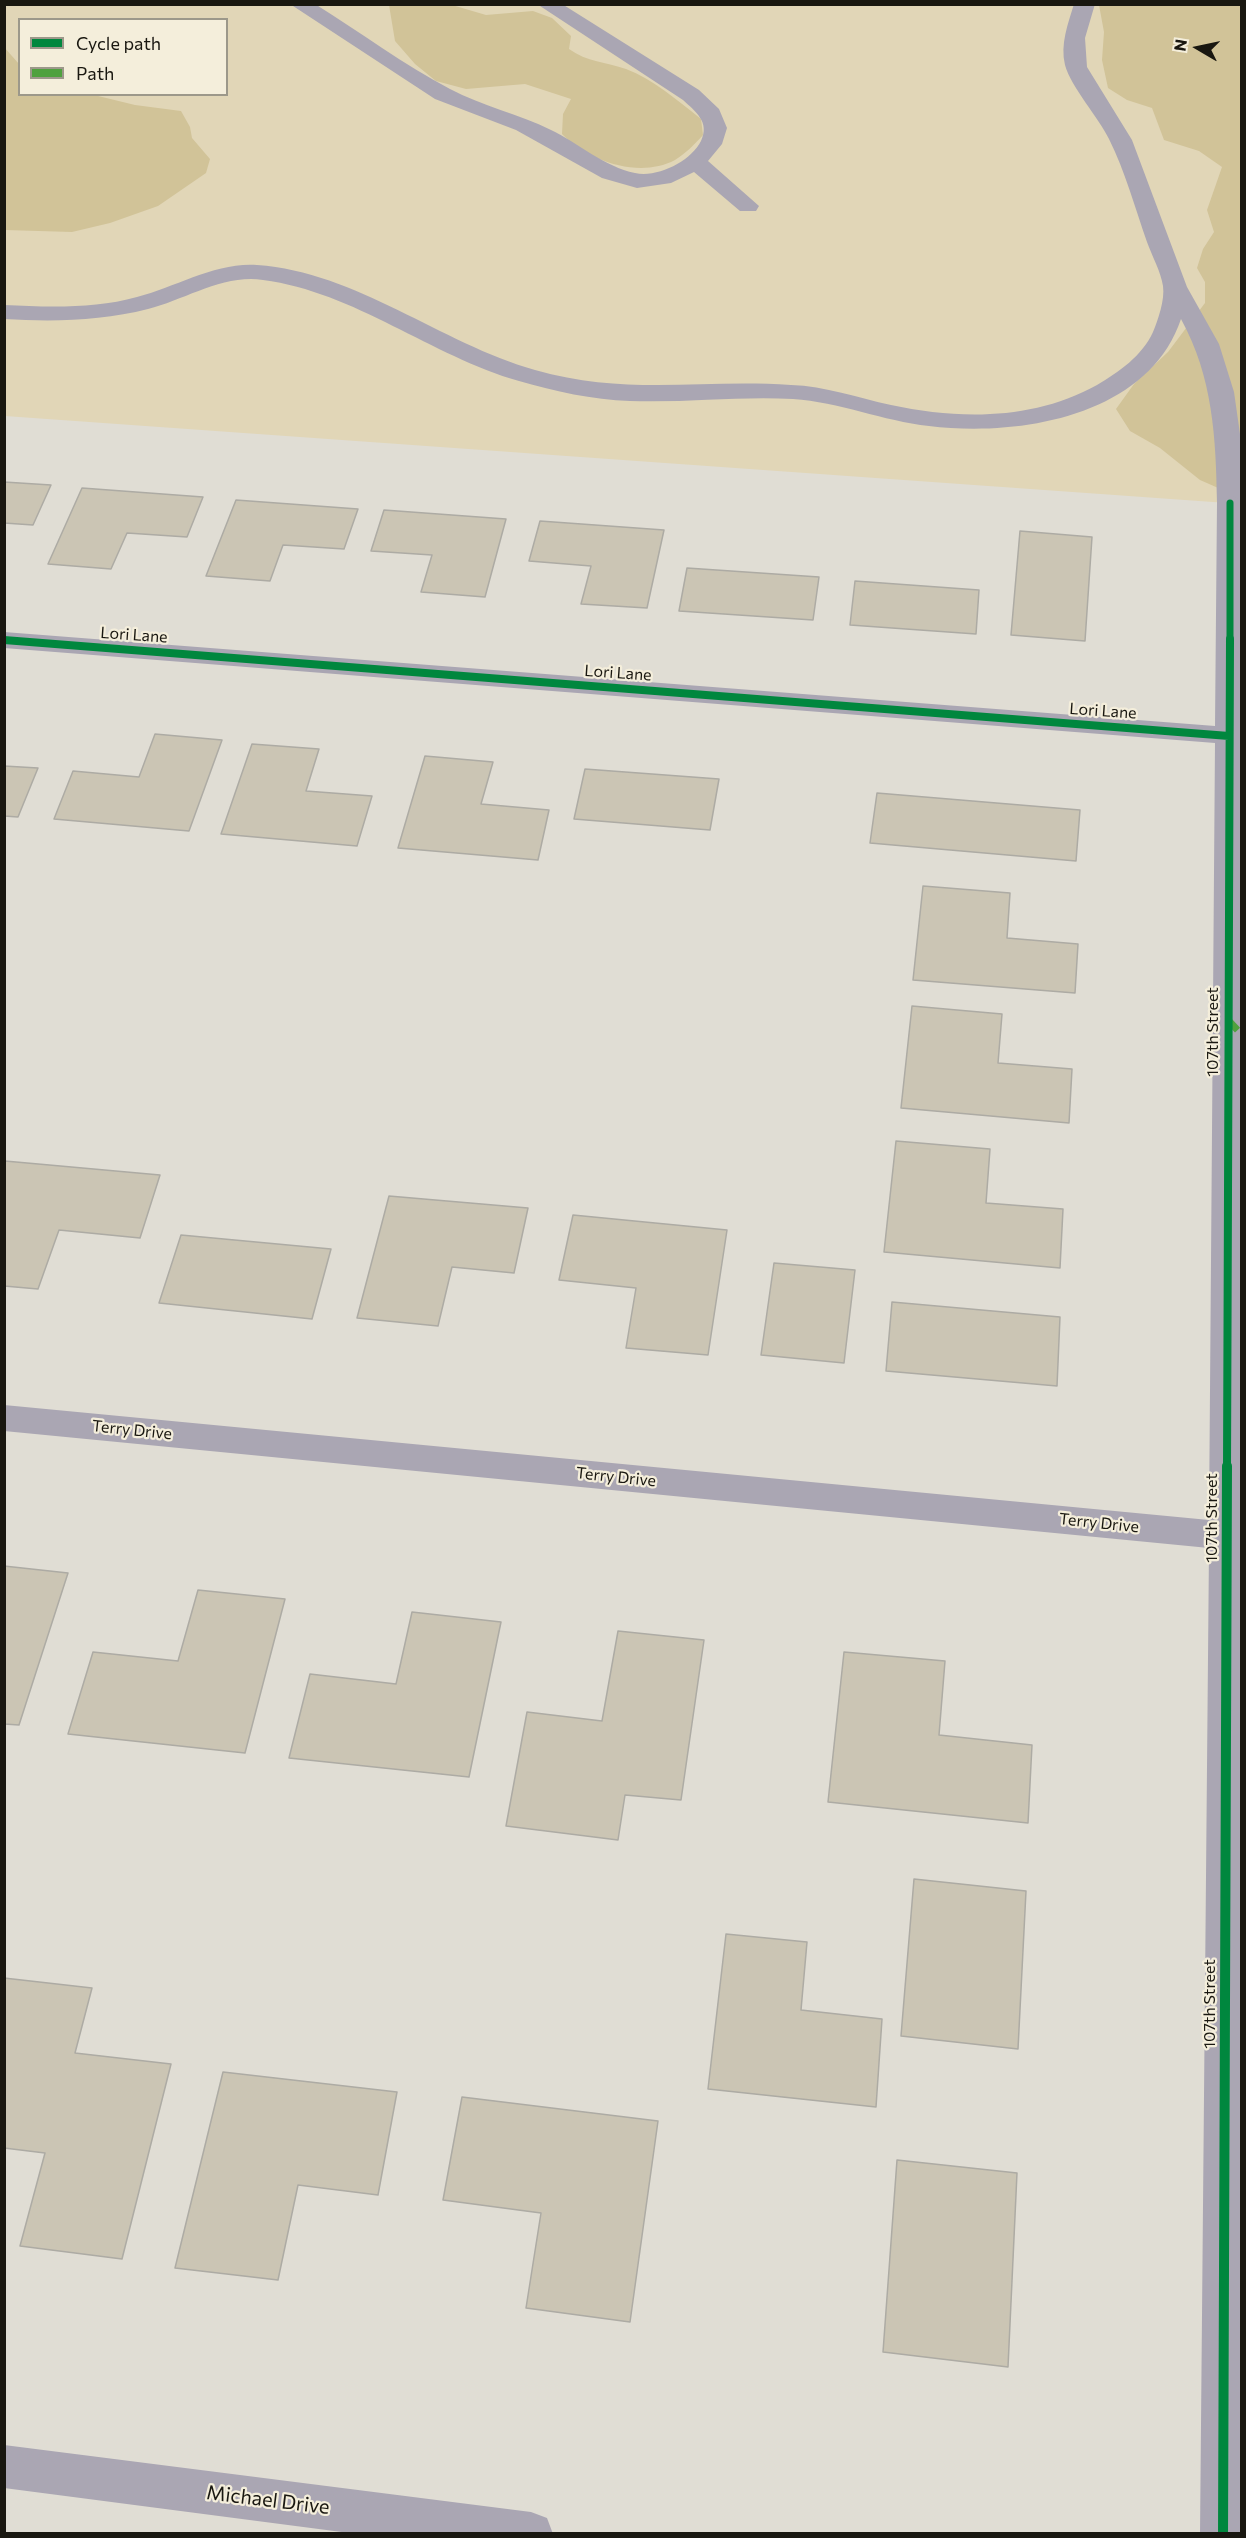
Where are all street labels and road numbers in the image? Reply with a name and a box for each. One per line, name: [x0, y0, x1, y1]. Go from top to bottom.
street label: Lori Lane: [100, 623, 168, 647]
street label: Lori Lane: [584, 661, 652, 685]
street label: Lori Lane: [1069, 699, 1137, 723]
street label: 107th Street: [1203, 987, 1223, 1077]
street label: Terry Drive: [91, 1416, 173, 1444]
street label: Terry Drive: [575, 1463, 657, 1491]
street label: 107th Street: [1202, 1473, 1222, 1563]
street label: Terry Drive: [1058, 1509, 1140, 1537]
street label: 107th Street: [1200, 1959, 1220, 2049]
street label: Michael Drive: [205, 2481, 331, 2519]

